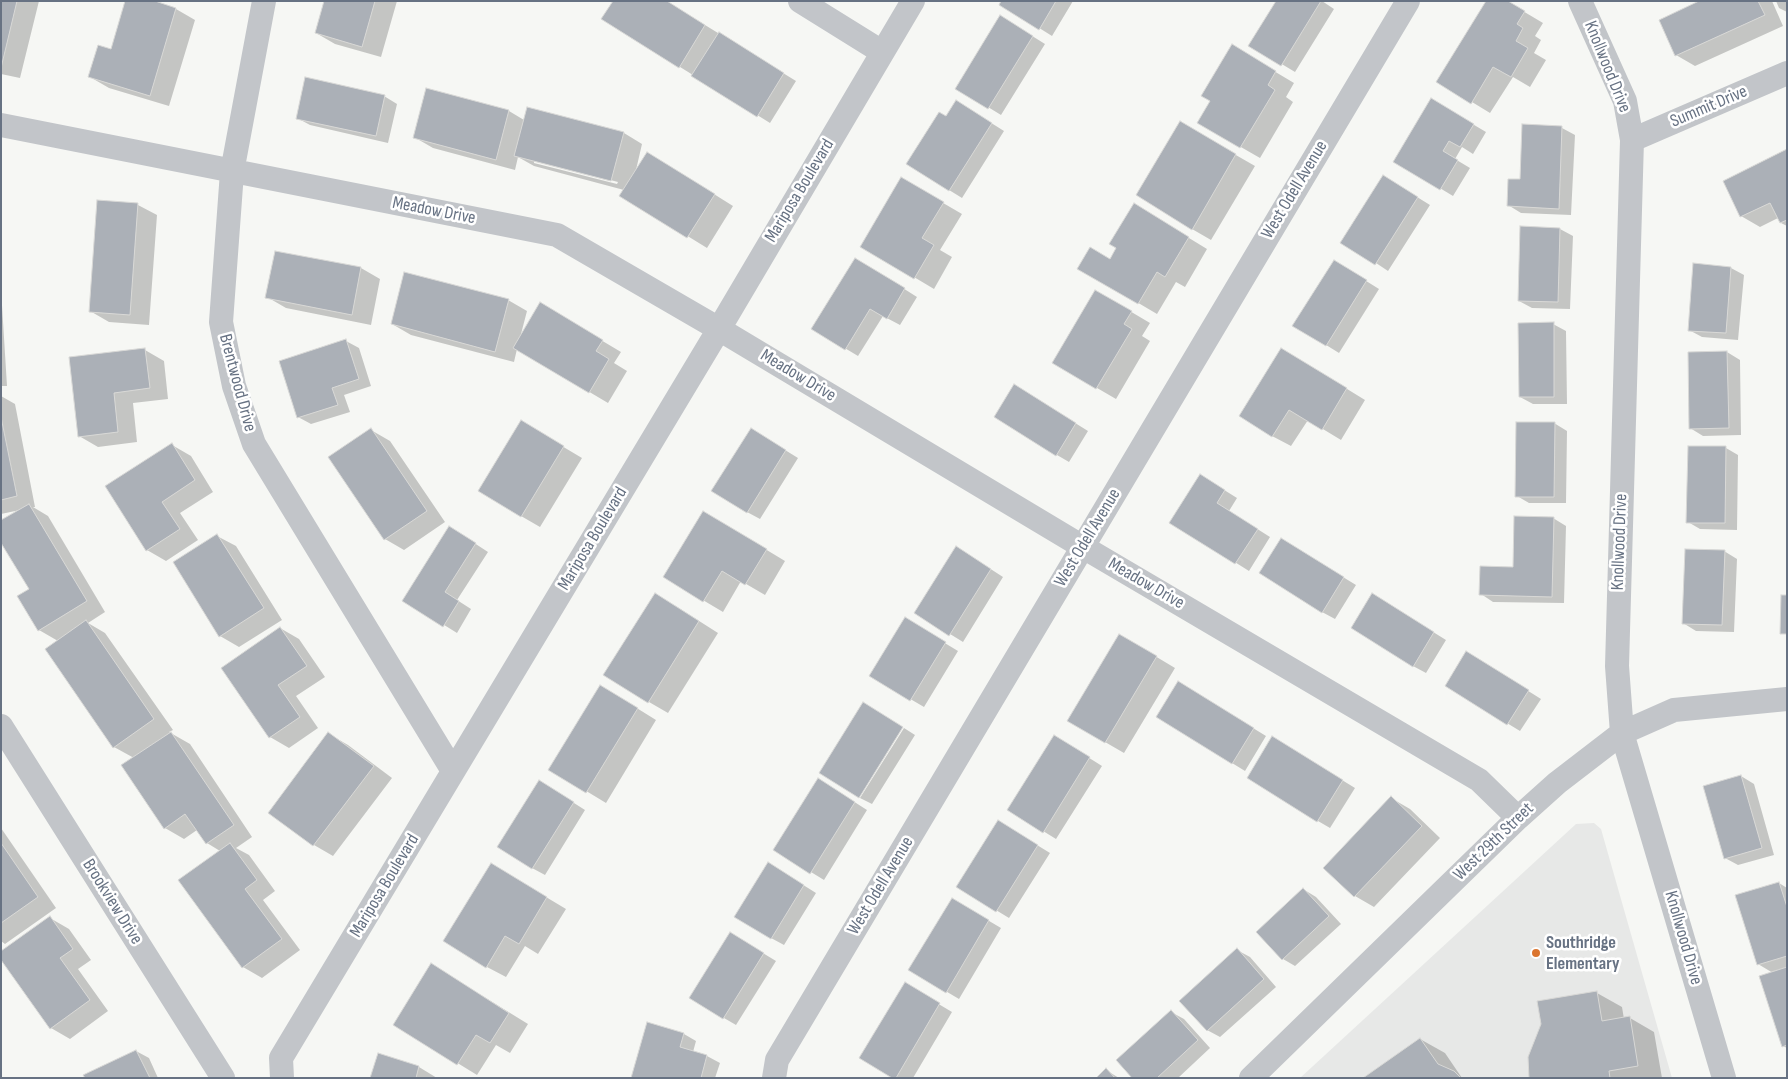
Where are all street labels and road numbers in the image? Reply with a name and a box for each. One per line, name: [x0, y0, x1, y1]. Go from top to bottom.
street label: Knollwood Drive: [1579, 18, 1635, 116]
street label: Summit Drive: [1667, 81, 1751, 133]
street label: Mariposa Boulevard: [761, 135, 839, 247]
street label: West Odell Avenue: [1257, 137, 1333, 243]
street label: Meadow Drive: [391, 192, 477, 230]
street label: Brentwood Drive: [214, 332, 260, 434]
street label: Meadow Drive: [756, 345, 840, 407]
street label: Mariposa Boulevard: [554, 483, 632, 595]
street label: West Odell Avenue: [1050, 485, 1126, 591]
street label: Knollwood Drive: [1608, 493, 1632, 591]
street label: Meadow Drive: [1104, 554, 1188, 614]
street label: West 29th Street: [1449, 798, 1539, 886]
street label: Mariposa Boulevard: [346, 830, 424, 942]
street label: West Odell Avenue: [843, 833, 919, 939]
street label: Brookview Drive: [77, 855, 147, 949]
street label: Knollwood Drive: [1659, 889, 1707, 987]

